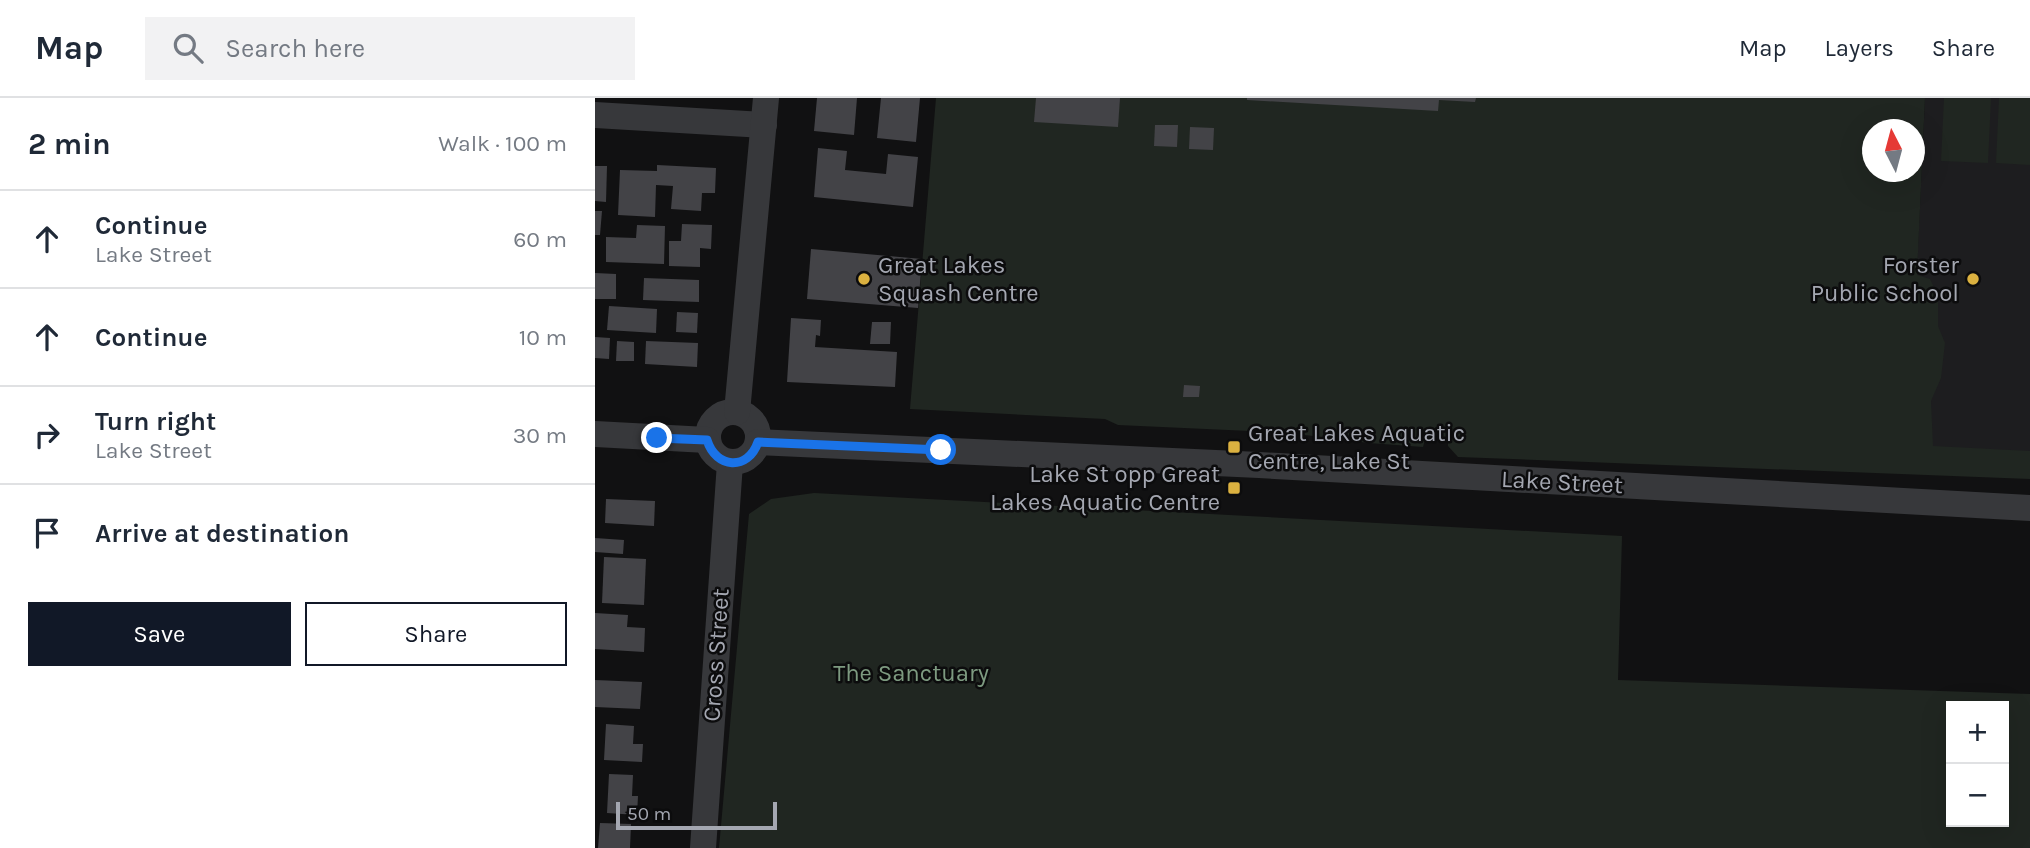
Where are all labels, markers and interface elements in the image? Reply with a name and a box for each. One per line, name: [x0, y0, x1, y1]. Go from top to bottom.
search box: [145, 17, 635, 80]
text: Map: [35, 29, 103, 67]
icon: search: [169, 29, 207, 67]
text: Search here: [225, 33, 365, 64]
text: Map: [1739, 34, 1787, 62]
text: Layers: [1825, 34, 1894, 62]
text: Share: [1932, 34, 1995, 62]
north arrow: [1862, 119, 1925, 182]
text: 2 min: [28, 126, 111, 162]
text: Walk · 100 m: [438, 130, 567, 157]
text: Continue: [95, 210, 207, 241]
icon: ahead: [28, 220, 66, 258]
text: 60 m: [513, 226, 567, 253]
text: Lake Street: [95, 241, 212, 268]
place label: Great Lakes Squash Centre: [878, 251, 1039, 307]
place label: Forster Public School: [1811, 251, 1959, 307]
marker: Great Lakes Squash Centre: [856, 271, 872, 287]
marker: Forster Public School: [1965, 271, 1981, 287]
icon: ahead: [28, 318, 66, 356]
text: Continue: [95, 322, 207, 353]
text: 10 m: [519, 324, 567, 351]
text: Turn right: [95, 406, 216, 437]
icon: right: [28, 416, 66, 454]
place label: Great Lakes Aquatic Centre, Lake St: [1248, 419, 1465, 475]
text: 30 m: [513, 422, 567, 449]
route end: [641, 422, 672, 453]
route start: [925, 434, 956, 465]
text: Lake Street: [95, 437, 212, 464]
marker: Great Lakes Aquatic Centre, Lake St: [1226, 439, 1242, 455]
place label: Lake St opp Great Lakes Aquatic Centre: [990, 460, 1220, 516]
street label: Lake Street: [1500, 465, 1624, 499]
marker: Lake St opp Great Lakes Aquatic Centre: [1226, 480, 1242, 496]
icon: arrive: [28, 514, 66, 552]
text: Arrive at destination: [95, 518, 349, 549]
street label: Cross Street: [697, 588, 735, 722]
button: Save: [28, 602, 291, 666]
button: Share: [305, 602, 567, 666]
park label: The Sanctuary: [833, 659, 989, 687]
map controls: [1946, 701, 2009, 827]
button: +: [1946, 701, 2009, 764]
button: −: [1946, 764, 2009, 827]
scale bar: [616, 799, 777, 831]
text: 50 m: [627, 803, 671, 825]

